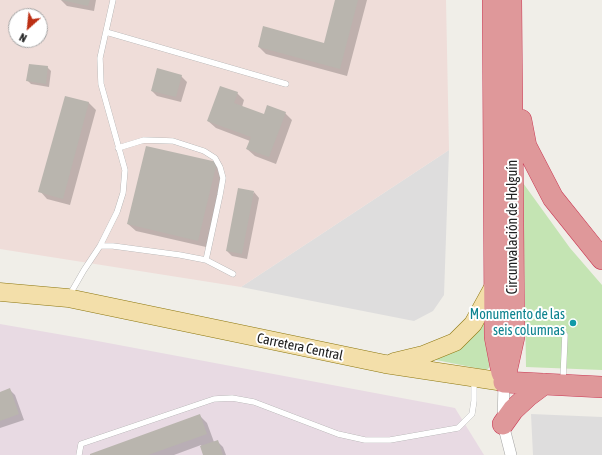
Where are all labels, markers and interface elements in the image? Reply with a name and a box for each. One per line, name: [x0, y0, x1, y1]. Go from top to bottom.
north arrow: [8, 8, 48, 48]
text: N: [17, 31, 29, 45]
street label: Circunvalación de Holguín: [505, 160, 521, 294]
place label: Monumento de las seis columnas: [470, 307, 565, 340]
marker: Monumento de las seis columnas: [568, 318, 578, 328]
street label: Carretera Central: [255, 330, 345, 364]

